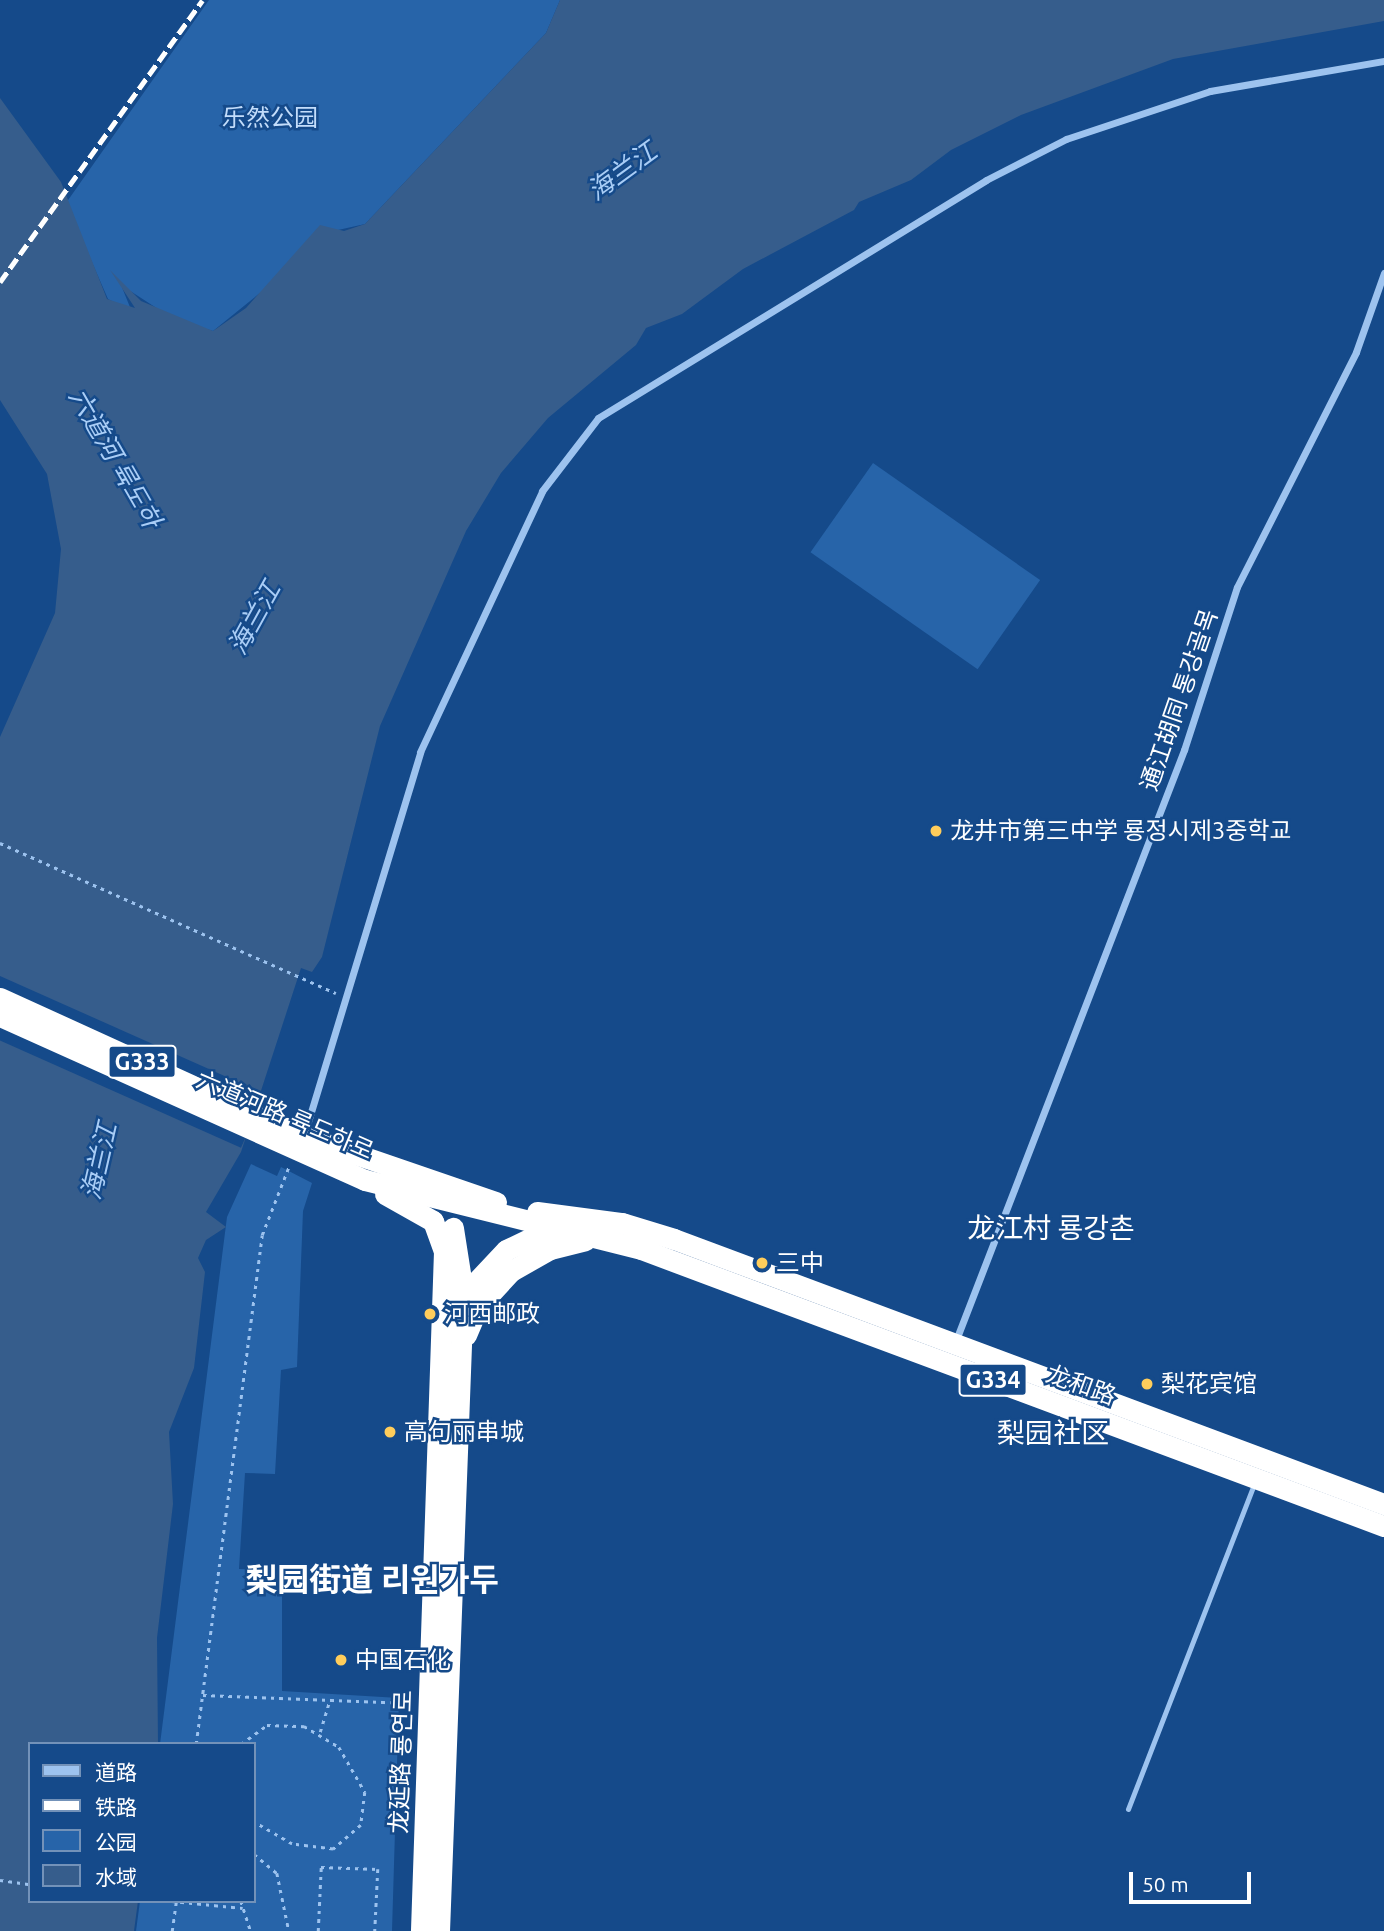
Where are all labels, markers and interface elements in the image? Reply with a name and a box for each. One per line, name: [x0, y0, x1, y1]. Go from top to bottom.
park label: 乐然公园: [222, 104, 318, 132]
water label: 海兰江: [581, 135, 663, 207]
water label: 六道河 륙도하: [63, 383, 167, 533]
water label: 海兰江: [221, 576, 287, 660]
street label: 通江胡同 통강골목: [1134, 606, 1224, 794]
place label: 龙井市第三中学 룡정시제3중학교: [950, 817, 1292, 845]
marker: 龙井市第三中学 룡정시제3중학교: [928, 823, 944, 839]
road number: G333: [107, 1042, 177, 1082]
street label: 六道河路 륙도하로: [192, 1065, 378, 1165]
water label: 海兰江: [75, 1119, 123, 1203]
district label: 龙江村 룡강촌: [967, 1211, 1135, 1245]
place label: 三中: [776, 1249, 824, 1277]
marker: 三中: [754, 1255, 770, 1271]
place label: 河西邮政: [444, 1300, 540, 1328]
marker: 河西邮政: [422, 1306, 438, 1322]
street label: 龙和路: [1042, 1359, 1120, 1411]
road number: G334: [958, 1360, 1028, 1400]
place label: 梨花宾馆: [1161, 1370, 1257, 1398]
marker: 梨花宾馆: [1139, 1376, 1155, 1392]
district label: 梨园社区: [997, 1416, 1109, 1450]
place label: 高句丽串城: [404, 1418, 524, 1446]
marker: 高句丽串城: [382, 1424, 398, 1440]
district label: 梨园街道 리원가두: [245, 1560, 499, 1598]
place label: 中国石化: [355, 1646, 451, 1674]
marker: 中国石化: [333, 1652, 349, 1668]
street label: 龙延路 룡연로: [384, 1690, 418, 1834]
legend: [28, 1742, 256, 1903]
text: 道路: [95, 1760, 137, 1784]
text: 铁路: [95, 1795, 137, 1819]
text: 公园: [95, 1830, 137, 1854]
scale bar: [1132, 1857, 1254, 1901]
text: 水域: [95, 1865, 137, 1889]
text: 50 m: [1142, 1872, 1189, 1896]

